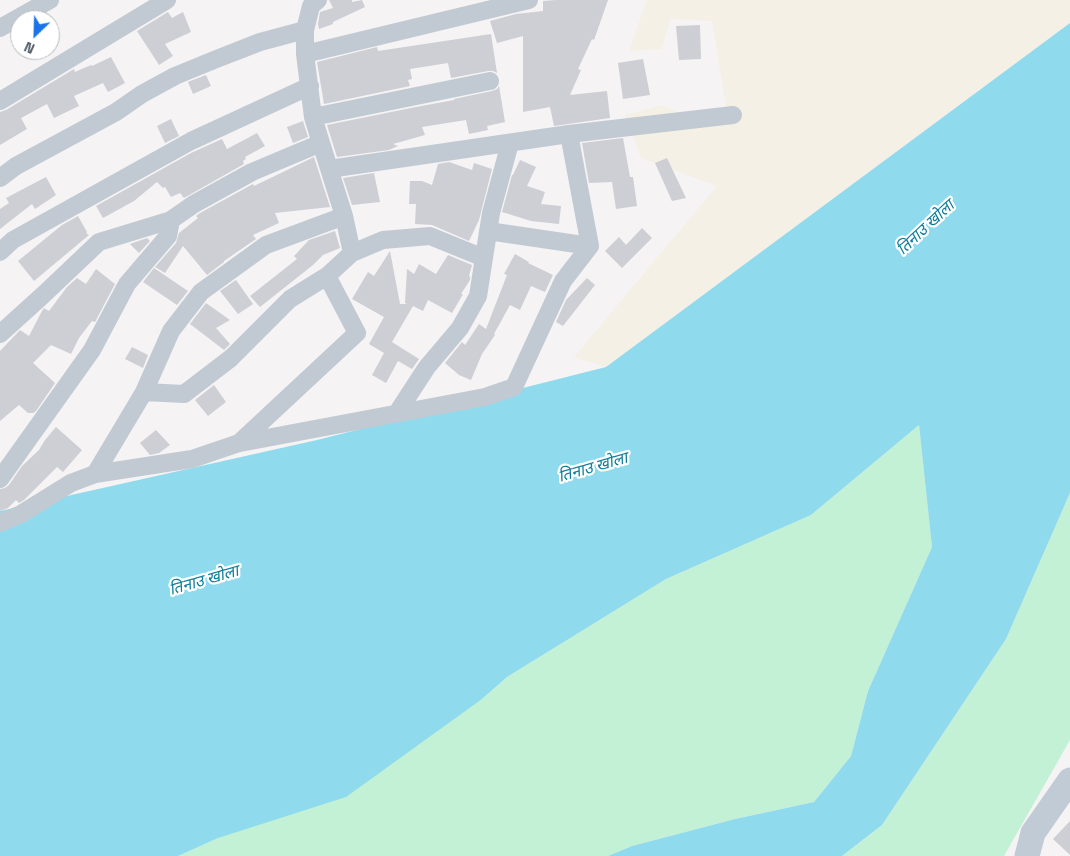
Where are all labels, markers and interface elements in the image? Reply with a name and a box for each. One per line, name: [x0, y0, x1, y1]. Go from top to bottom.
north arrow: [10, 10, 60, 60]
text: N: [21, 38, 37, 58]
water label: तिनाउ खोला: [893, 197, 959, 259]
water label: तिनाउ खोला: [556, 449, 630, 487]
water label: तिनाउ खोला: [167, 562, 241, 600]

